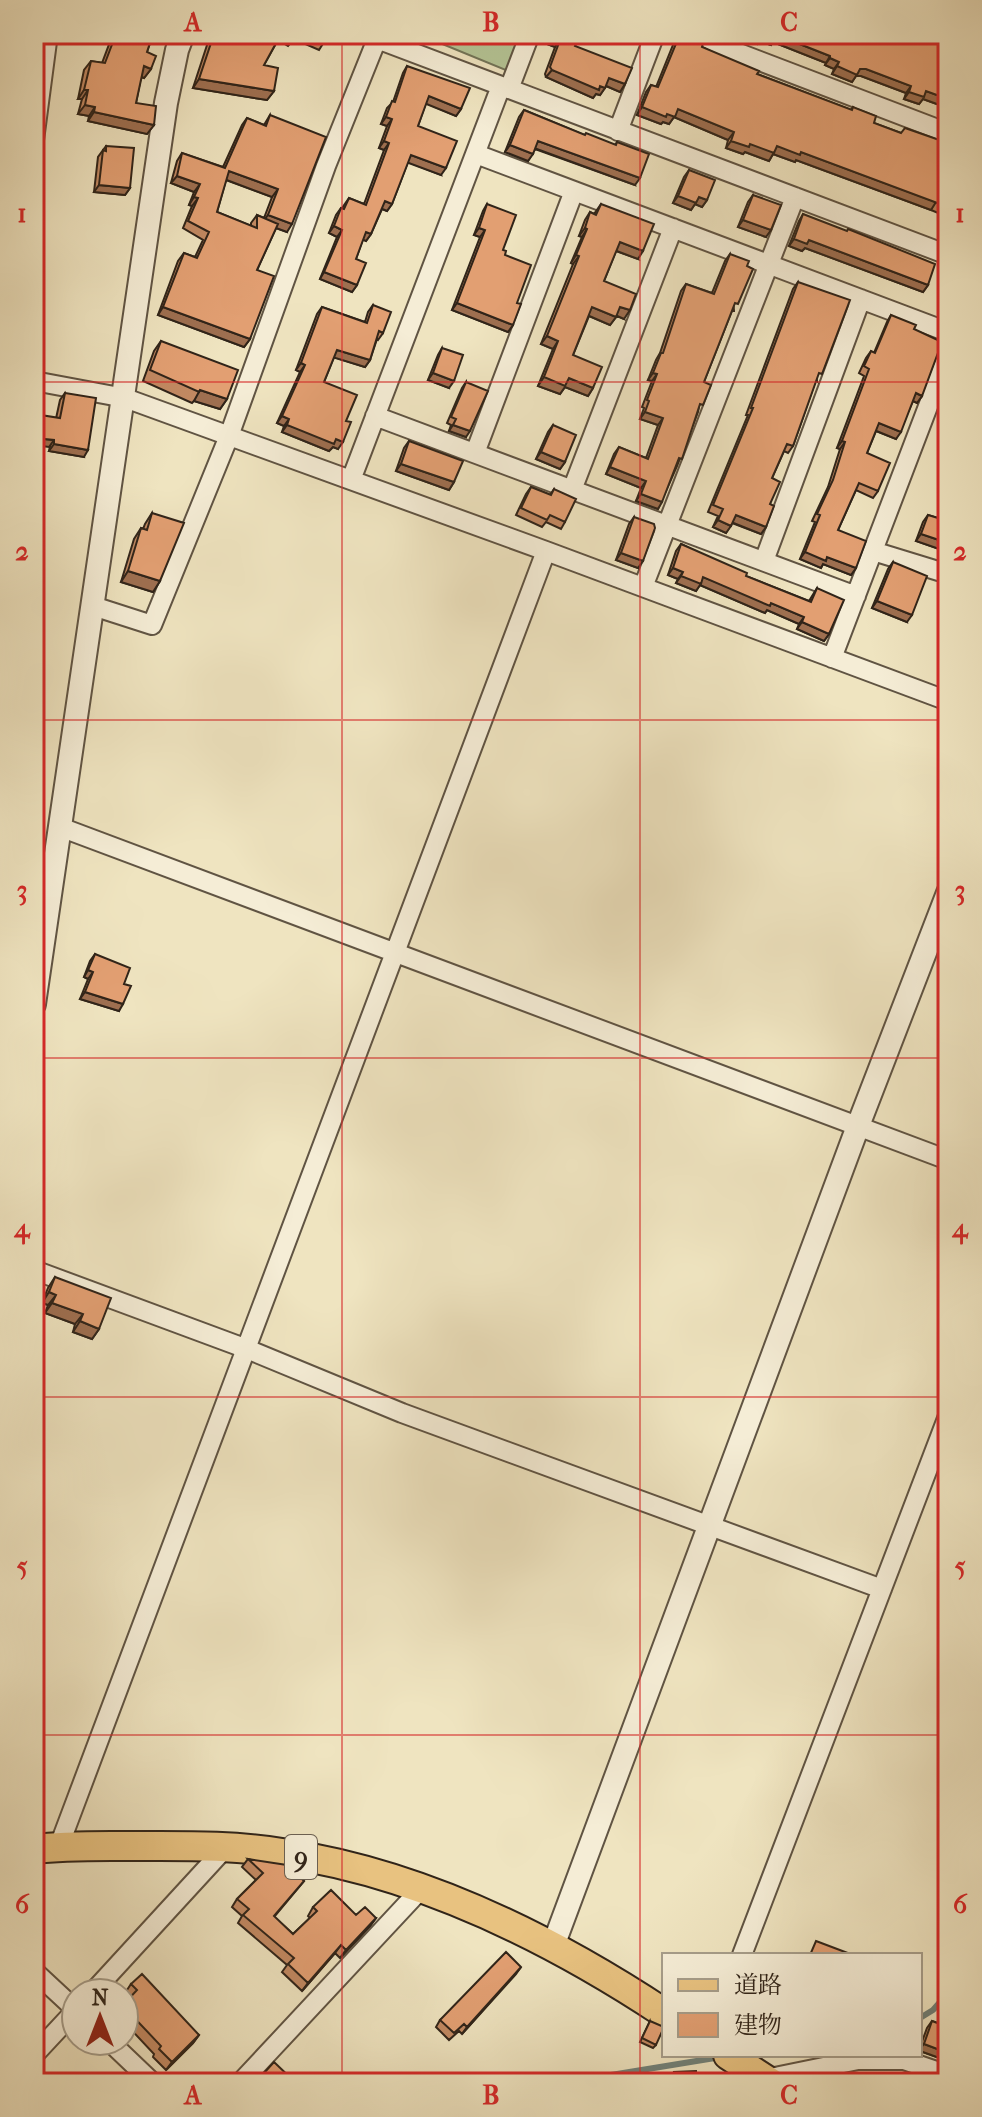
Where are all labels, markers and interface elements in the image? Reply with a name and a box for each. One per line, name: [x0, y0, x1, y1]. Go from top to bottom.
text: A: [183, 7, 203, 38]
text: B: [483, 7, 500, 38]
text: C: [780, 7, 798, 38]
text: 1: [17, 198, 27, 229]
text: 1: [955, 198, 965, 229]
text: 2: [15, 536, 29, 567]
text: 2: [953, 536, 967, 567]
text: 3: [17, 875, 27, 906]
text: 3: [955, 875, 965, 906]
text: 4: [13, 1213, 31, 1245]
text: 4: [951, 1213, 969, 1245]
text: 5: [16, 1551, 28, 1582]
text: 5: [954, 1551, 966, 1582]
road number: 9: [285, 1835, 317, 1879]
text: 6: [15, 1889, 30, 1920]
text: 6: [953, 1889, 968, 1920]
legend: [662, 1953, 922, 2057]
text: 道路: [734, 1971, 782, 1999]
north arrow: [60, 1977, 140, 2057]
text: N: [92, 1985, 109, 2011]
text: 建物: [734, 2011, 782, 2039]
text: A: [183, 2080, 203, 2111]
text: B: [483, 2080, 500, 2111]
text: C: [780, 2080, 798, 2111]

